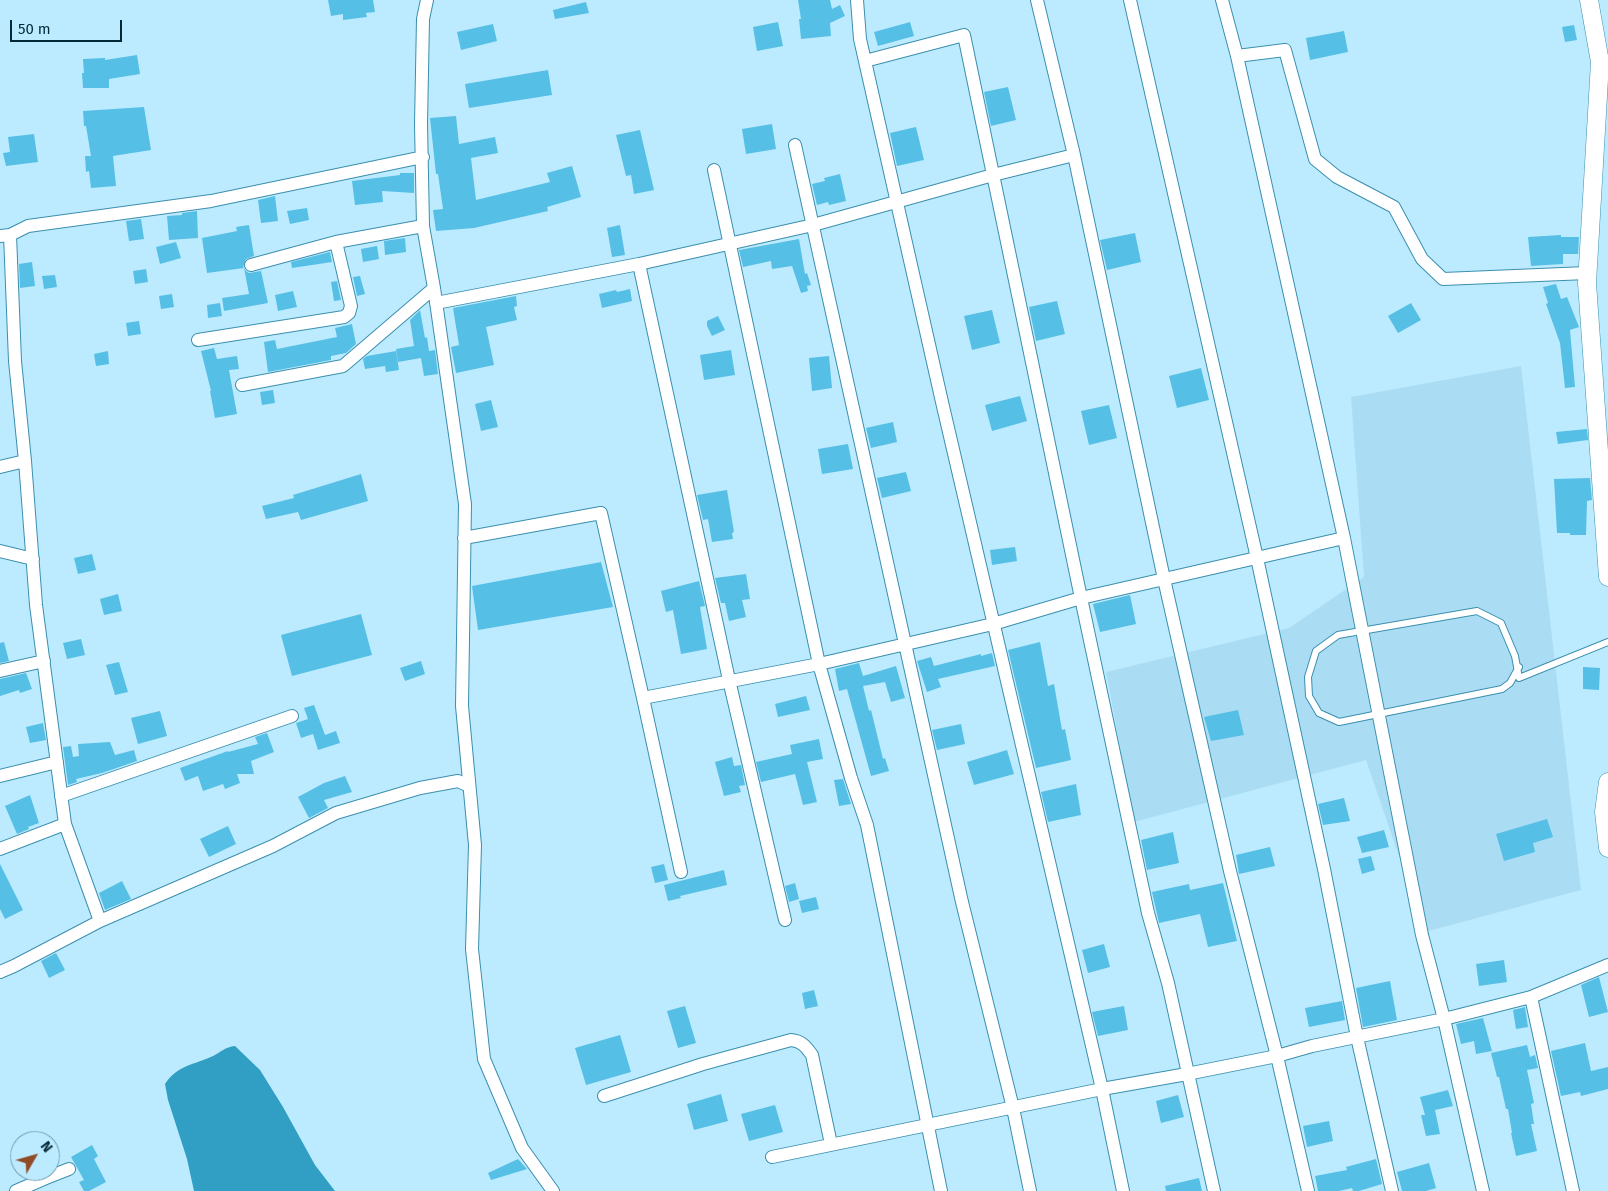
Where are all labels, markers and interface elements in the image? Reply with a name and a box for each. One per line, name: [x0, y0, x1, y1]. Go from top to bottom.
scale bar: [12, 10, 125, 42]
text: 50 m: [18, 20, 51, 38]
north arrow: [10, 1131, 60, 1181]
text: N: [37, 1138, 56, 1156]

